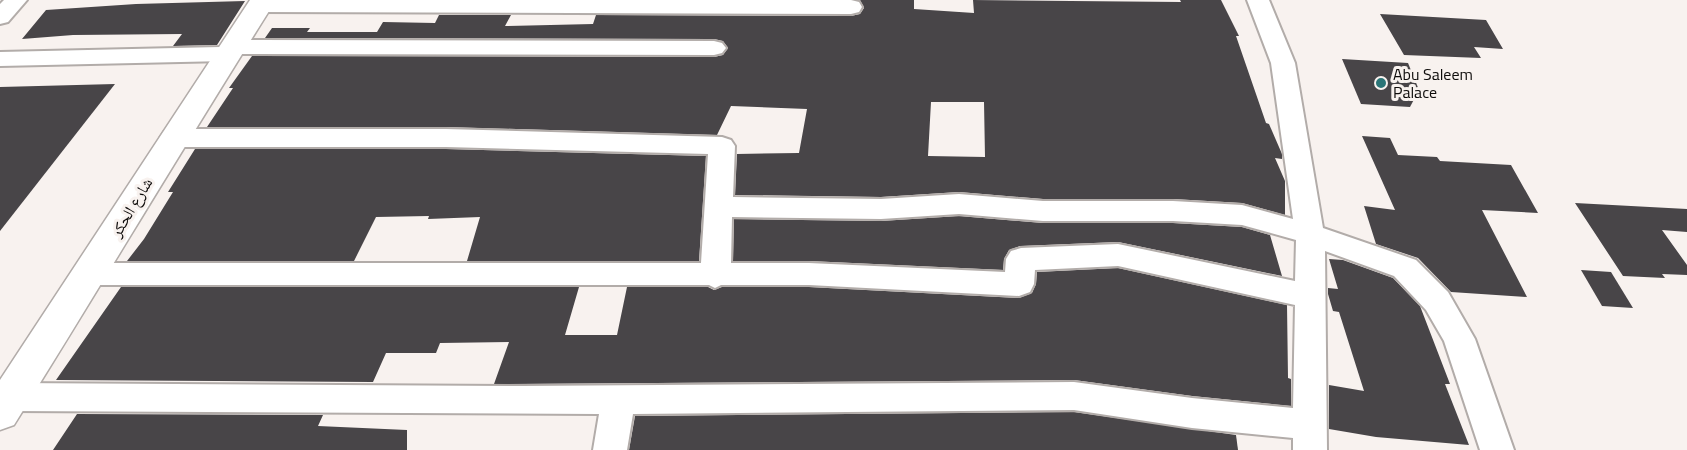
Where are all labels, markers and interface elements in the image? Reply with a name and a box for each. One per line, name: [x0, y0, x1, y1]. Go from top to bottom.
place label: Abu Saleem Palace: [1393, 62, 1473, 104]
marker: Abu Saleem Palace: [1374, 76, 1388, 90]
street label: شارع الحكر: [103, 173, 158, 242]

